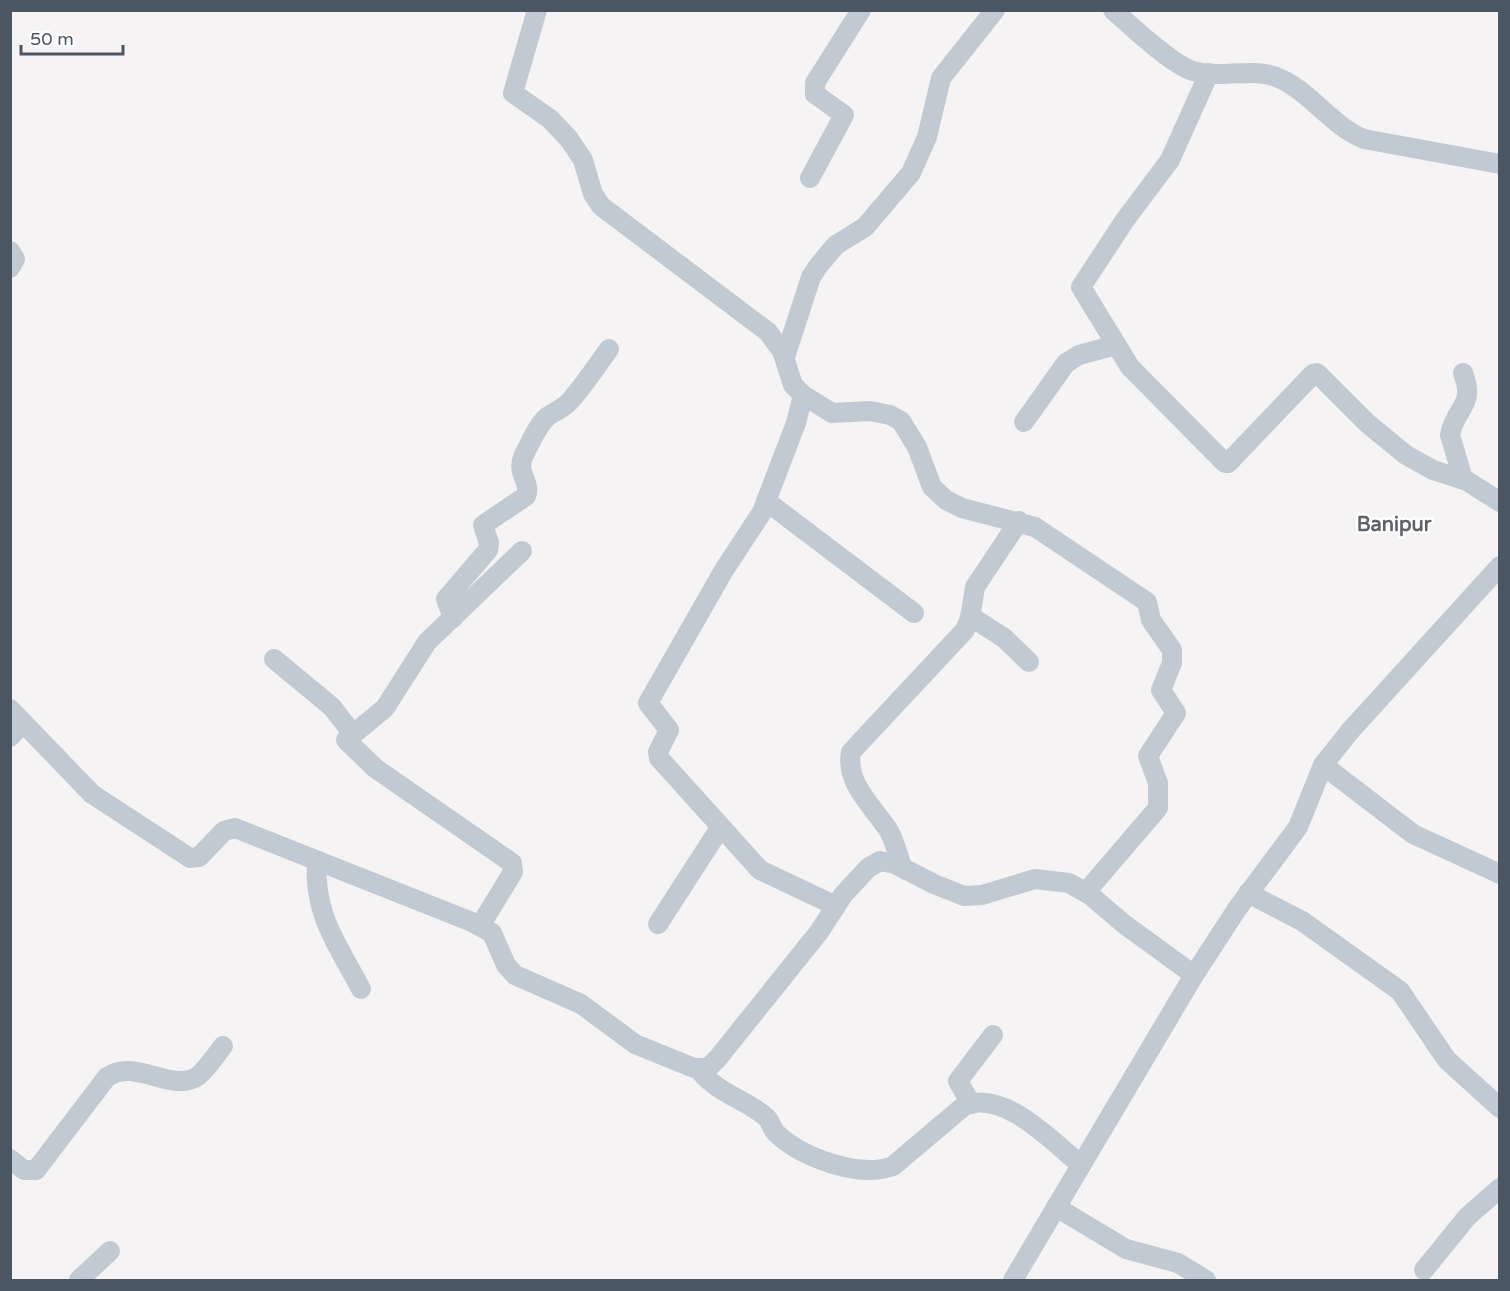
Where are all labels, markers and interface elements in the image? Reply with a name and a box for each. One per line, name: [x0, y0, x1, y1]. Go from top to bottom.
scale bar: [21, 18, 123, 56]
text: 50 m: [30, 28, 74, 50]
district label: Banipur: [1357, 513, 1432, 537]

